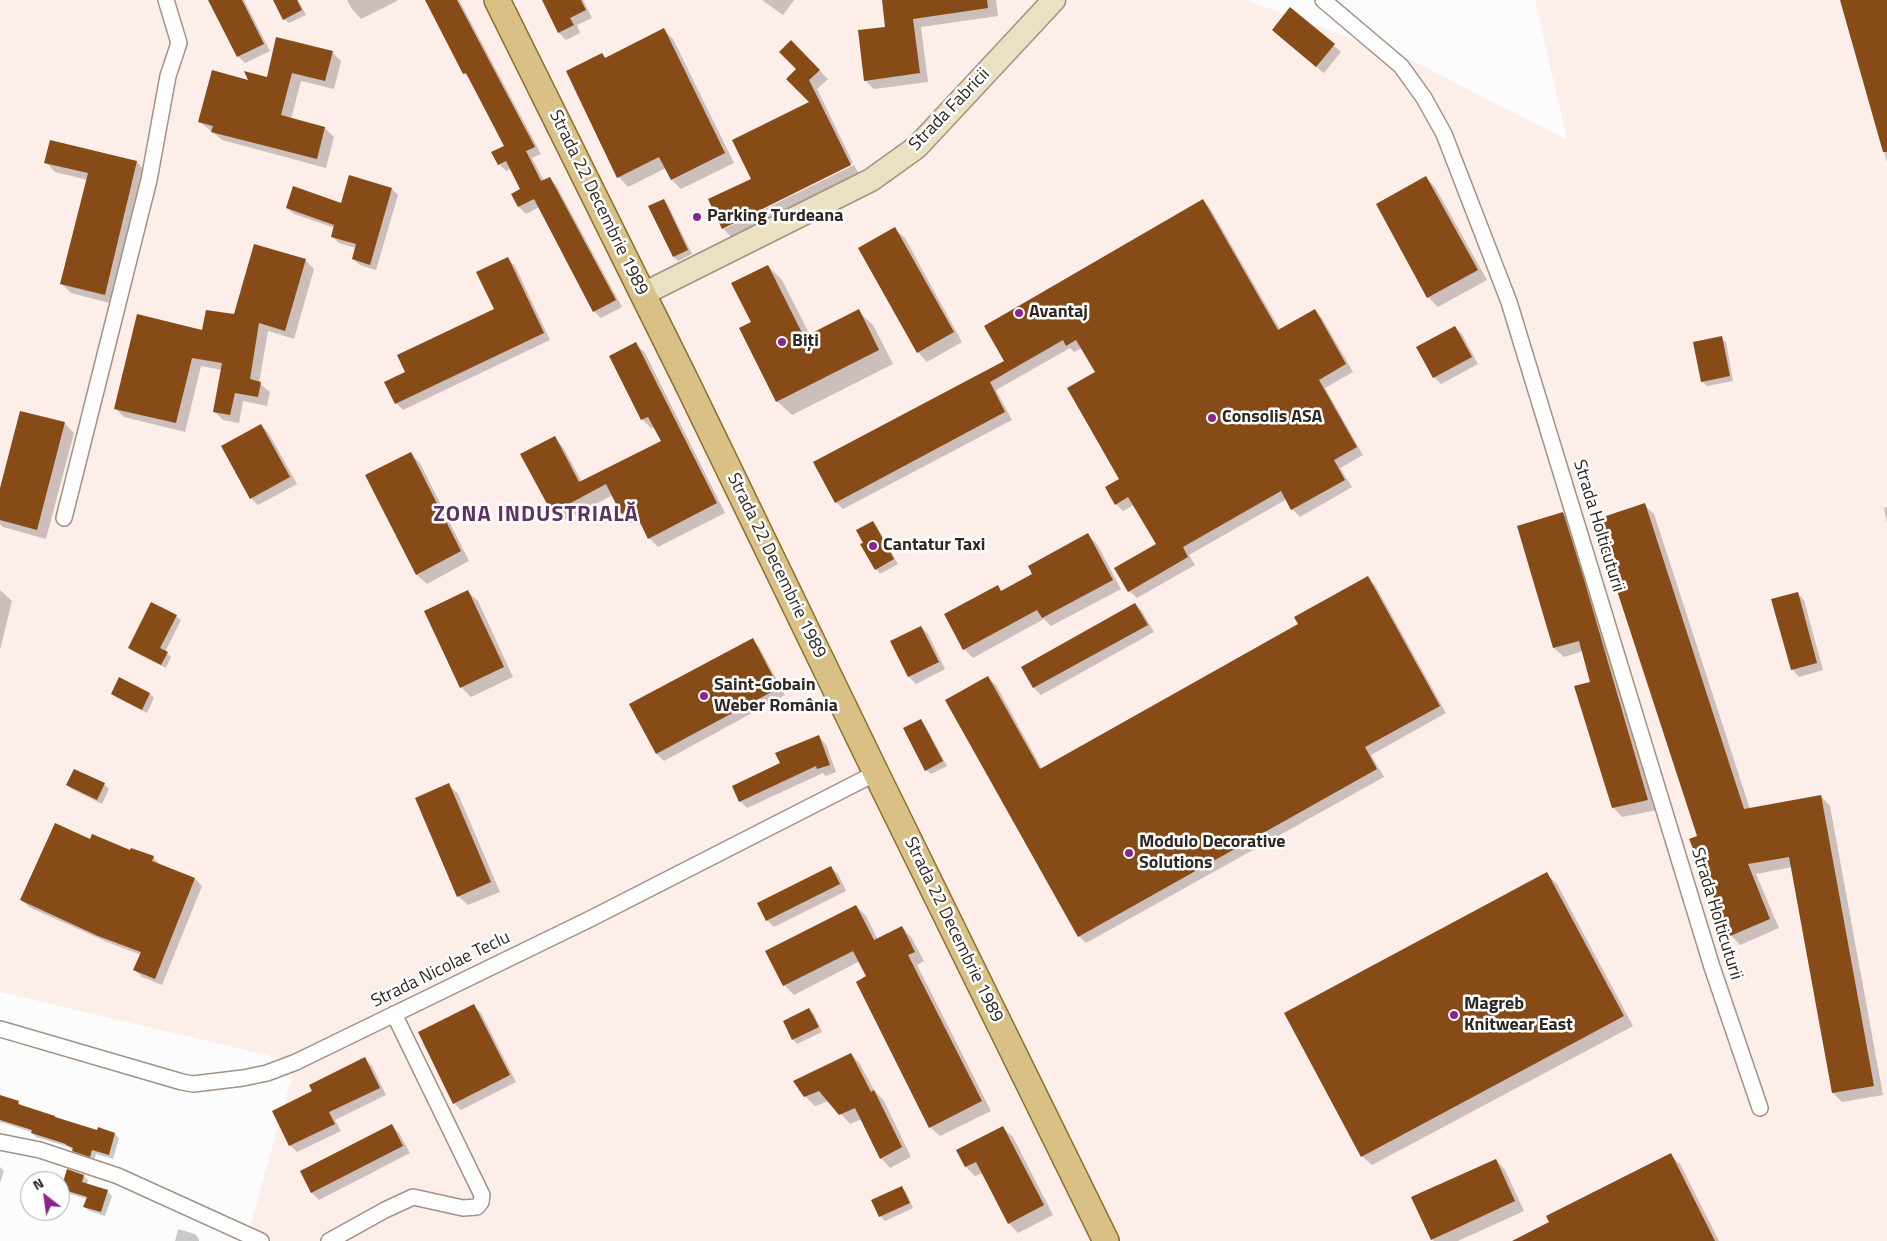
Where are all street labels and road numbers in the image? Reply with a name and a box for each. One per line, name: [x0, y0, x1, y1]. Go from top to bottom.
street label: Strada Fabricii: [905, 64, 995, 156]
street label: Strada 22 Decembrie 1989: [544, 107, 652, 299]
street label: Strada Holticuturii: [1568, 457, 1628, 595]
street label: Strada 22 Decembrie 1989: [722, 470, 830, 662]
street label: Strada 22 Decembrie 1989: [899, 834, 1007, 1026]
street label: Strada Holticuturii: [1686, 845, 1746, 983]
street label: Strada Nicolae Teclu: [368, 927, 514, 1013]

